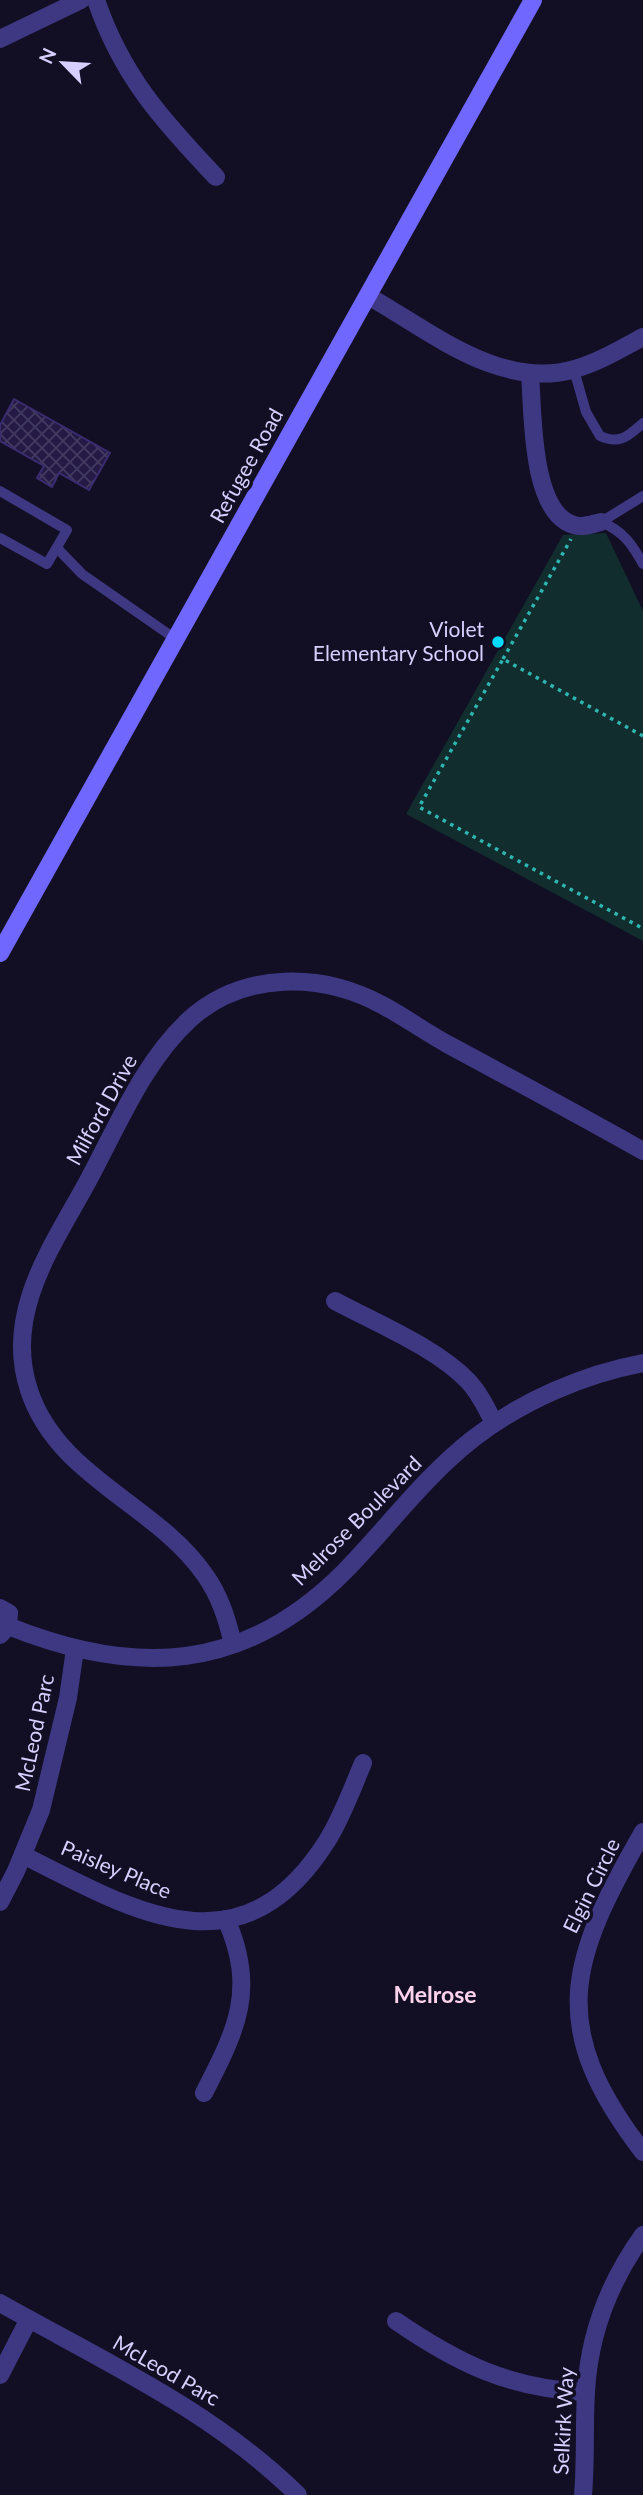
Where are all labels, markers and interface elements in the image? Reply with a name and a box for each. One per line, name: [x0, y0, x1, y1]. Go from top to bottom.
north arrow: [28, 28, 98, 98]
text: N: [34, 44, 61, 67]
street label: Refugee Road: [204, 403, 288, 527]
place label: Violet Elementary School: [313, 616, 484, 665]
marker: Violet Elementary School: [490, 634, 506, 650]
street label: Milford Drive: [60, 1050, 141, 1169]
street label: Melrose Boulevard: [286, 1450, 426, 1590]
street label: McLeod Parc: [9, 1672, 58, 1794]
street label: Paisley Place: [58, 1834, 175, 1903]
street label: Elgin Circle: [557, 1834, 624, 1937]
district label: Melrose: [393, 1980, 477, 2008]
street label: McLeod Parc: [109, 2329, 225, 2410]
street label: Selkirk Way: [547, 2366, 578, 2476]

